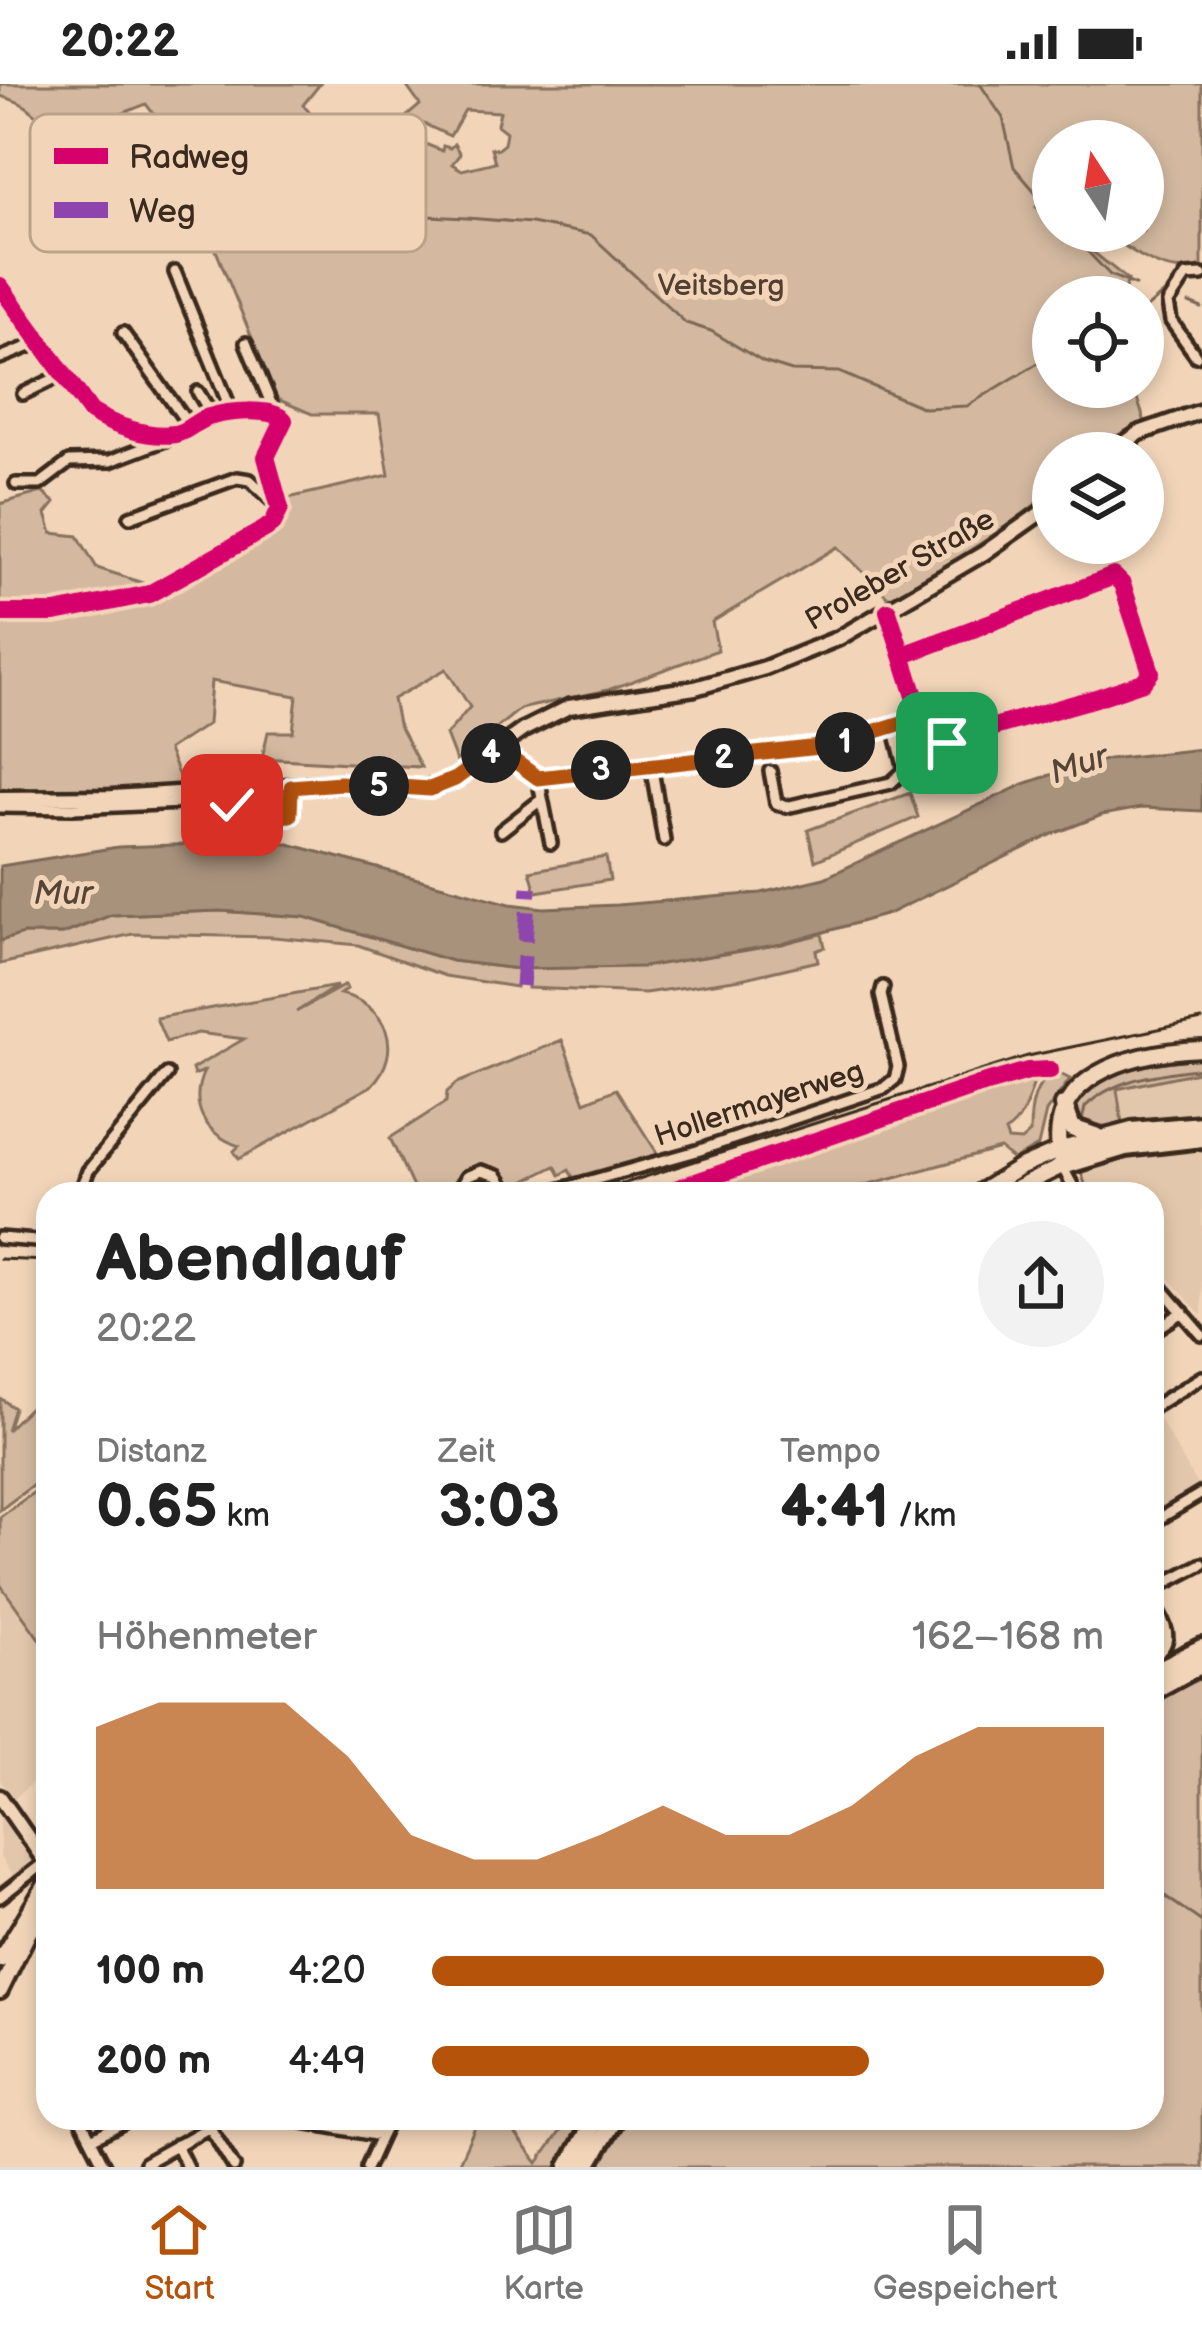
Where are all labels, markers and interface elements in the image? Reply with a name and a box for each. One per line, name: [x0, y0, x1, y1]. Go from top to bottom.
text: 20:22: [60, 15, 179, 70]
legend: [30, 114, 426, 252]
north arrow: [1032, 120, 1164, 252]
map controls: [1032, 120, 1164, 564]
text: Radweg: [129, 138, 249, 178]
text: Weg: [129, 192, 196, 232]
park label: Veitsberg: [658, 268, 785, 304]
button: locate: [1032, 276, 1164, 408]
button: layers: [1032, 432, 1164, 564]
street label: Proleber Straße: [799, 501, 1001, 639]
pin: [896, 692, 998, 794]
icon: arrive: [914, 710, 980, 776]
pin: 1: [815, 712, 875, 772]
text: 1: [838, 722, 852, 762]
pin: 4: [461, 723, 521, 783]
pin: 2: [694, 728, 754, 788]
text: 4: [481, 733, 501, 773]
water label: Mur: [1045, 736, 1115, 793]
text: 2: [714, 738, 734, 778]
pin: 3: [571, 740, 631, 800]
text: 3: [591, 750, 611, 790]
pin: [181, 754, 283, 856]
pin: 5: [349, 756, 409, 816]
text: 5: [369, 766, 389, 806]
icon: check: [199, 772, 265, 838]
water label: Mur: [34, 874, 94, 914]
street label: Hollermayerweg: [650, 1053, 868, 1155]
text: Abendlauf: [96, 1221, 405, 1300]
button: share: [978, 1221, 1104, 1347]
text: 20:22: [96, 1306, 196, 1353]
text: Distanz: [96, 1432, 206, 1472]
text: Zeit: [438, 1432, 496, 1472]
text: Tempo: [780, 1432, 881, 1472]
text: 0.65: [96, 1472, 218, 1544]
text: 3:03: [438, 1472, 560, 1544]
text: 4:41: [780, 1472, 889, 1544]
text: km: [218, 1496, 270, 1536]
text: /km: [889, 1496, 956, 1536]
text: Höhenmeter: [96, 1614, 317, 1661]
text: 162–168 m: [912, 1614, 1104, 1661]
text: 100 m: [96, 1948, 205, 1995]
text: 4:20: [288, 1948, 366, 1995]
text: 200 m: [96, 2038, 211, 2085]
text: 4:49: [288, 2038, 366, 2085]
tab: Start: [144, 2197, 215, 2309]
tab: Karte: [503, 2197, 584, 2309]
tab: Gespeichert: [873, 2197, 1058, 2309]

